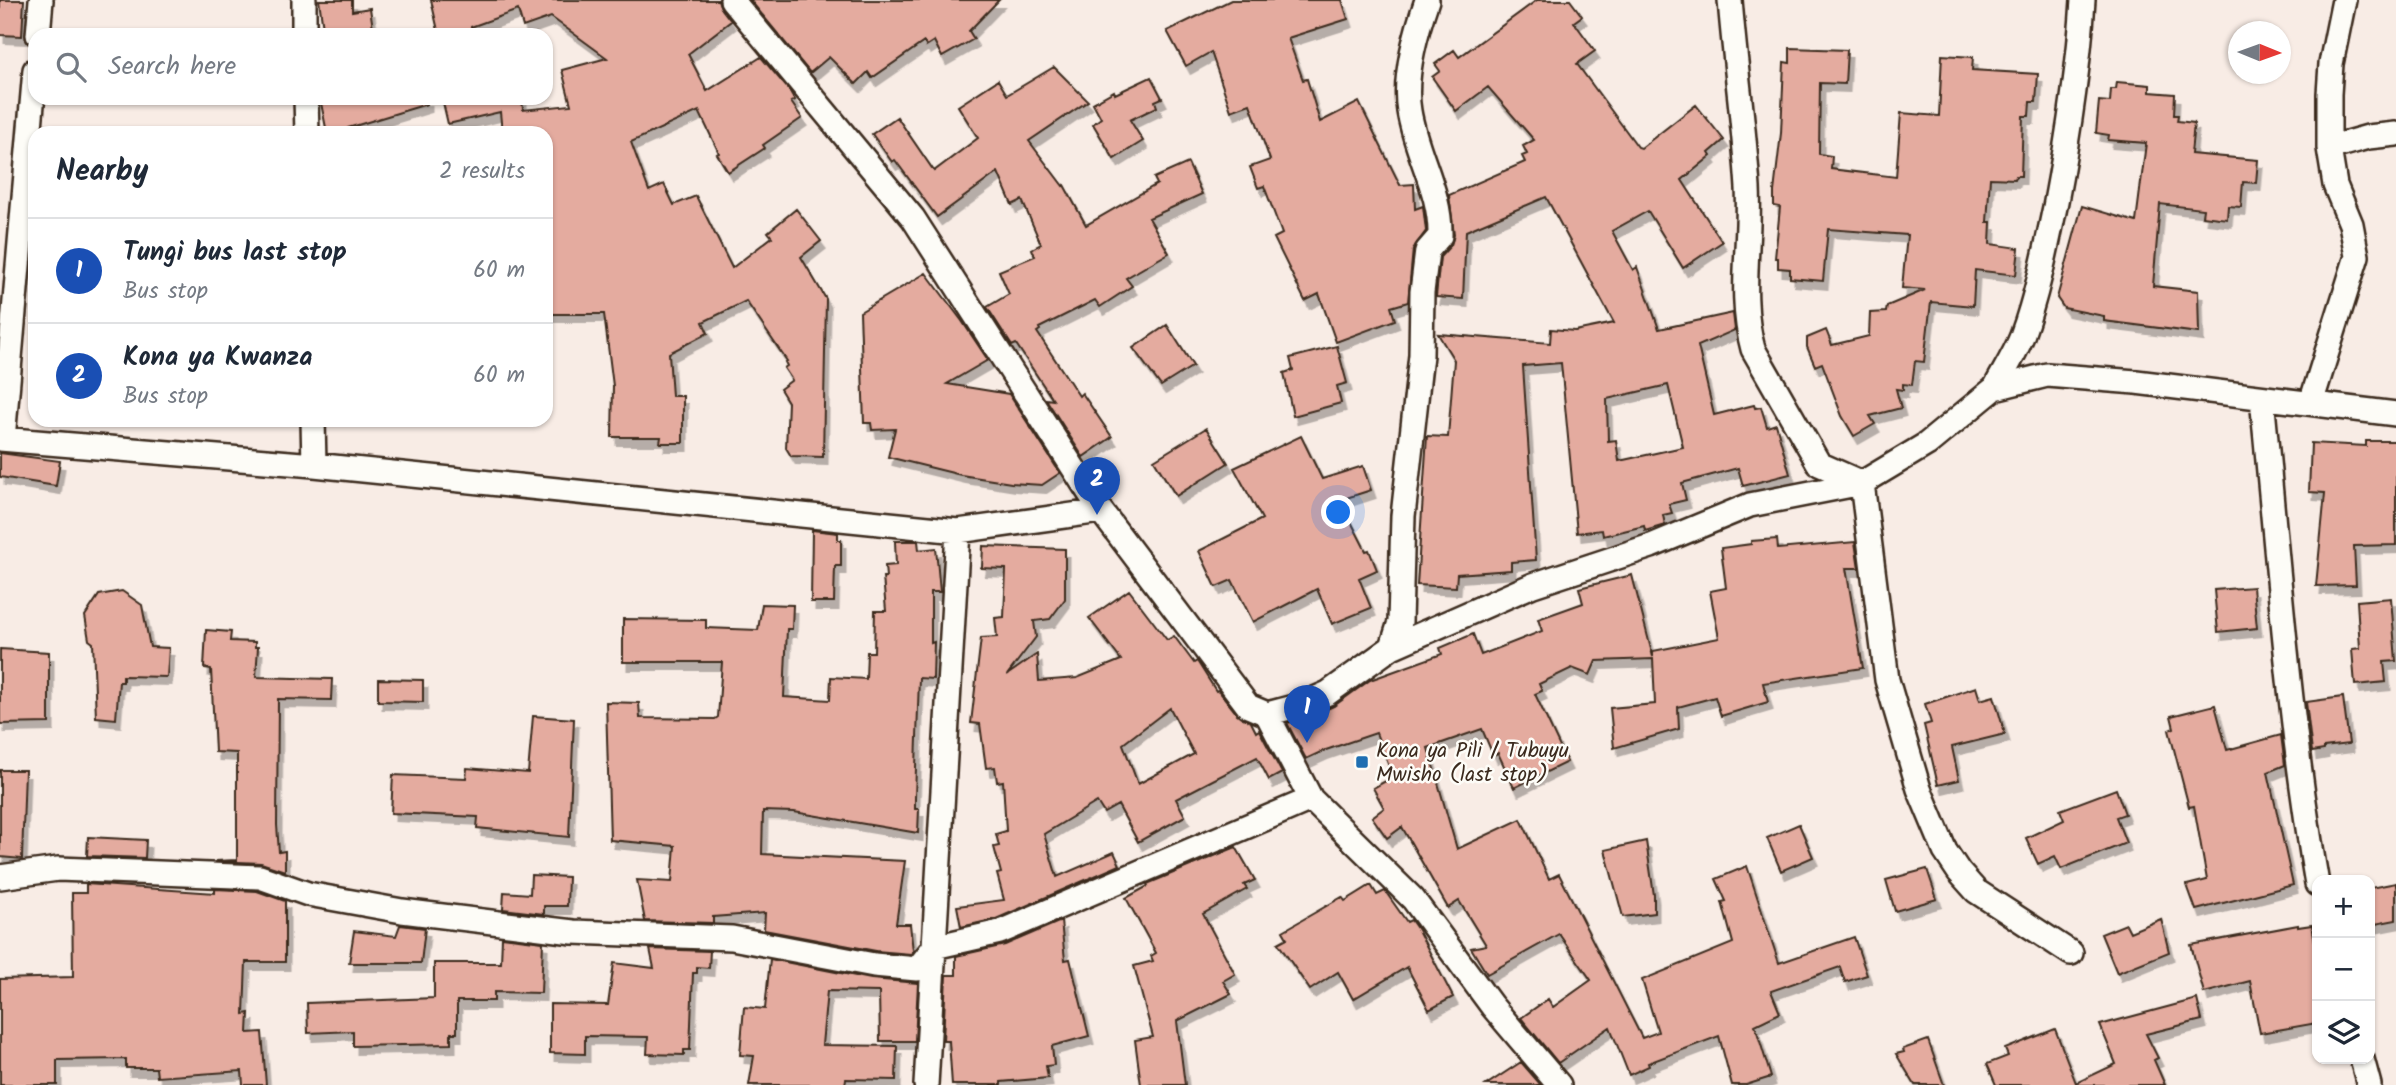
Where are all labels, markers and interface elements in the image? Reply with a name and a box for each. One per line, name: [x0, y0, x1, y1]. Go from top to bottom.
north arrow: [2228, 21, 2291, 84]
search box: [28, 28, 553, 105]
text: Search here: [108, 46, 236, 88]
icon: search: [52, 48, 90, 86]
text: Nearby: [56, 148, 148, 196]
text: 2 results: [439, 154, 525, 190]
text: Tungi bus last stop: [123, 232, 347, 274]
text: 1: [76, 253, 82, 289]
text: 60 m: [473, 253, 525, 289]
text: Bus stop: [123, 274, 208, 310]
text: Kona ya Kwanza: [123, 337, 313, 379]
text: 2: [72, 358, 86, 394]
text: 60 m: [473, 358, 525, 394]
text: Bus stop: [123, 379, 208, 415]
pin: 2: [1074, 457, 1120, 515]
your location: [1321, 495, 1355, 529]
pin: 1: [1284, 685, 1330, 743]
place label: Kona ya Pili / Tubuyu Mwisho (last stop): [1376, 735, 1569, 792]
marker: Kona ya Pili / Tubuyu Mwisho (last stop): [1354, 754, 1370, 770]
map controls: [2312, 875, 2375, 1064]
button: +: [2312, 875, 2375, 938]
button: −: [2312, 938, 2375, 1001]
button: layers: [2312, 1001, 2375, 1064]

